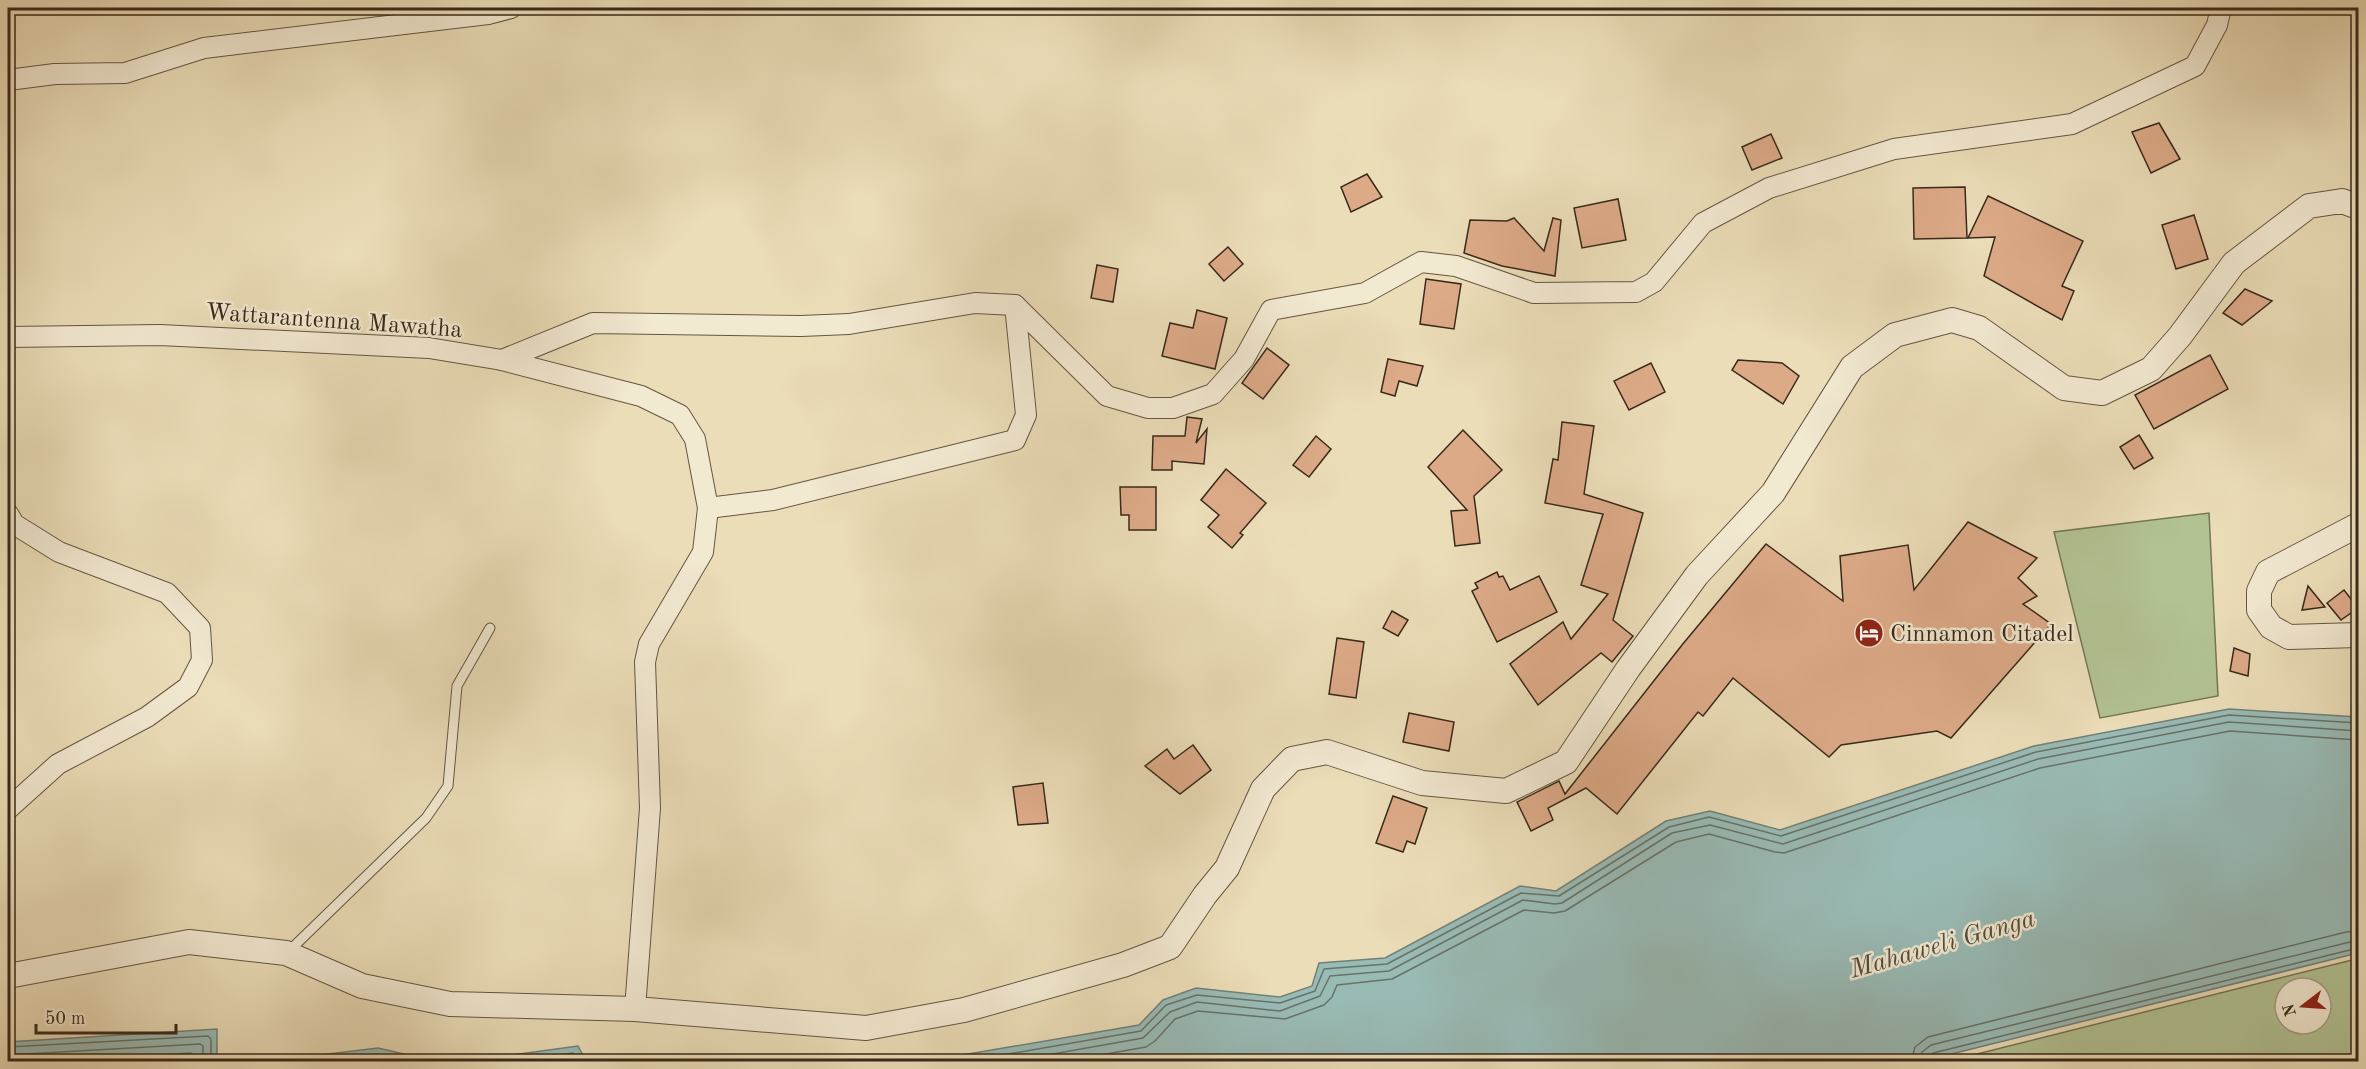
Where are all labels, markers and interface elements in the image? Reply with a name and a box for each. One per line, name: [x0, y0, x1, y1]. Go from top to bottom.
street label: Wattarantenna Mawatha: [205, 301, 463, 343]
hotel icon: Cinnamon Citadel: [1853, 617, 1885, 649]
place label: Cinnamon Citadel: [1890, 623, 2074, 647]
water label: Mahaweli Ganga: [1846, 906, 2038, 984]
north arrow: [2273, 976, 2333, 1036]
scale bar: [36, 997, 176, 1035]
text: N: [2281, 1001, 2300, 1018]
text: 50 m: [45, 1010, 85, 1028]

